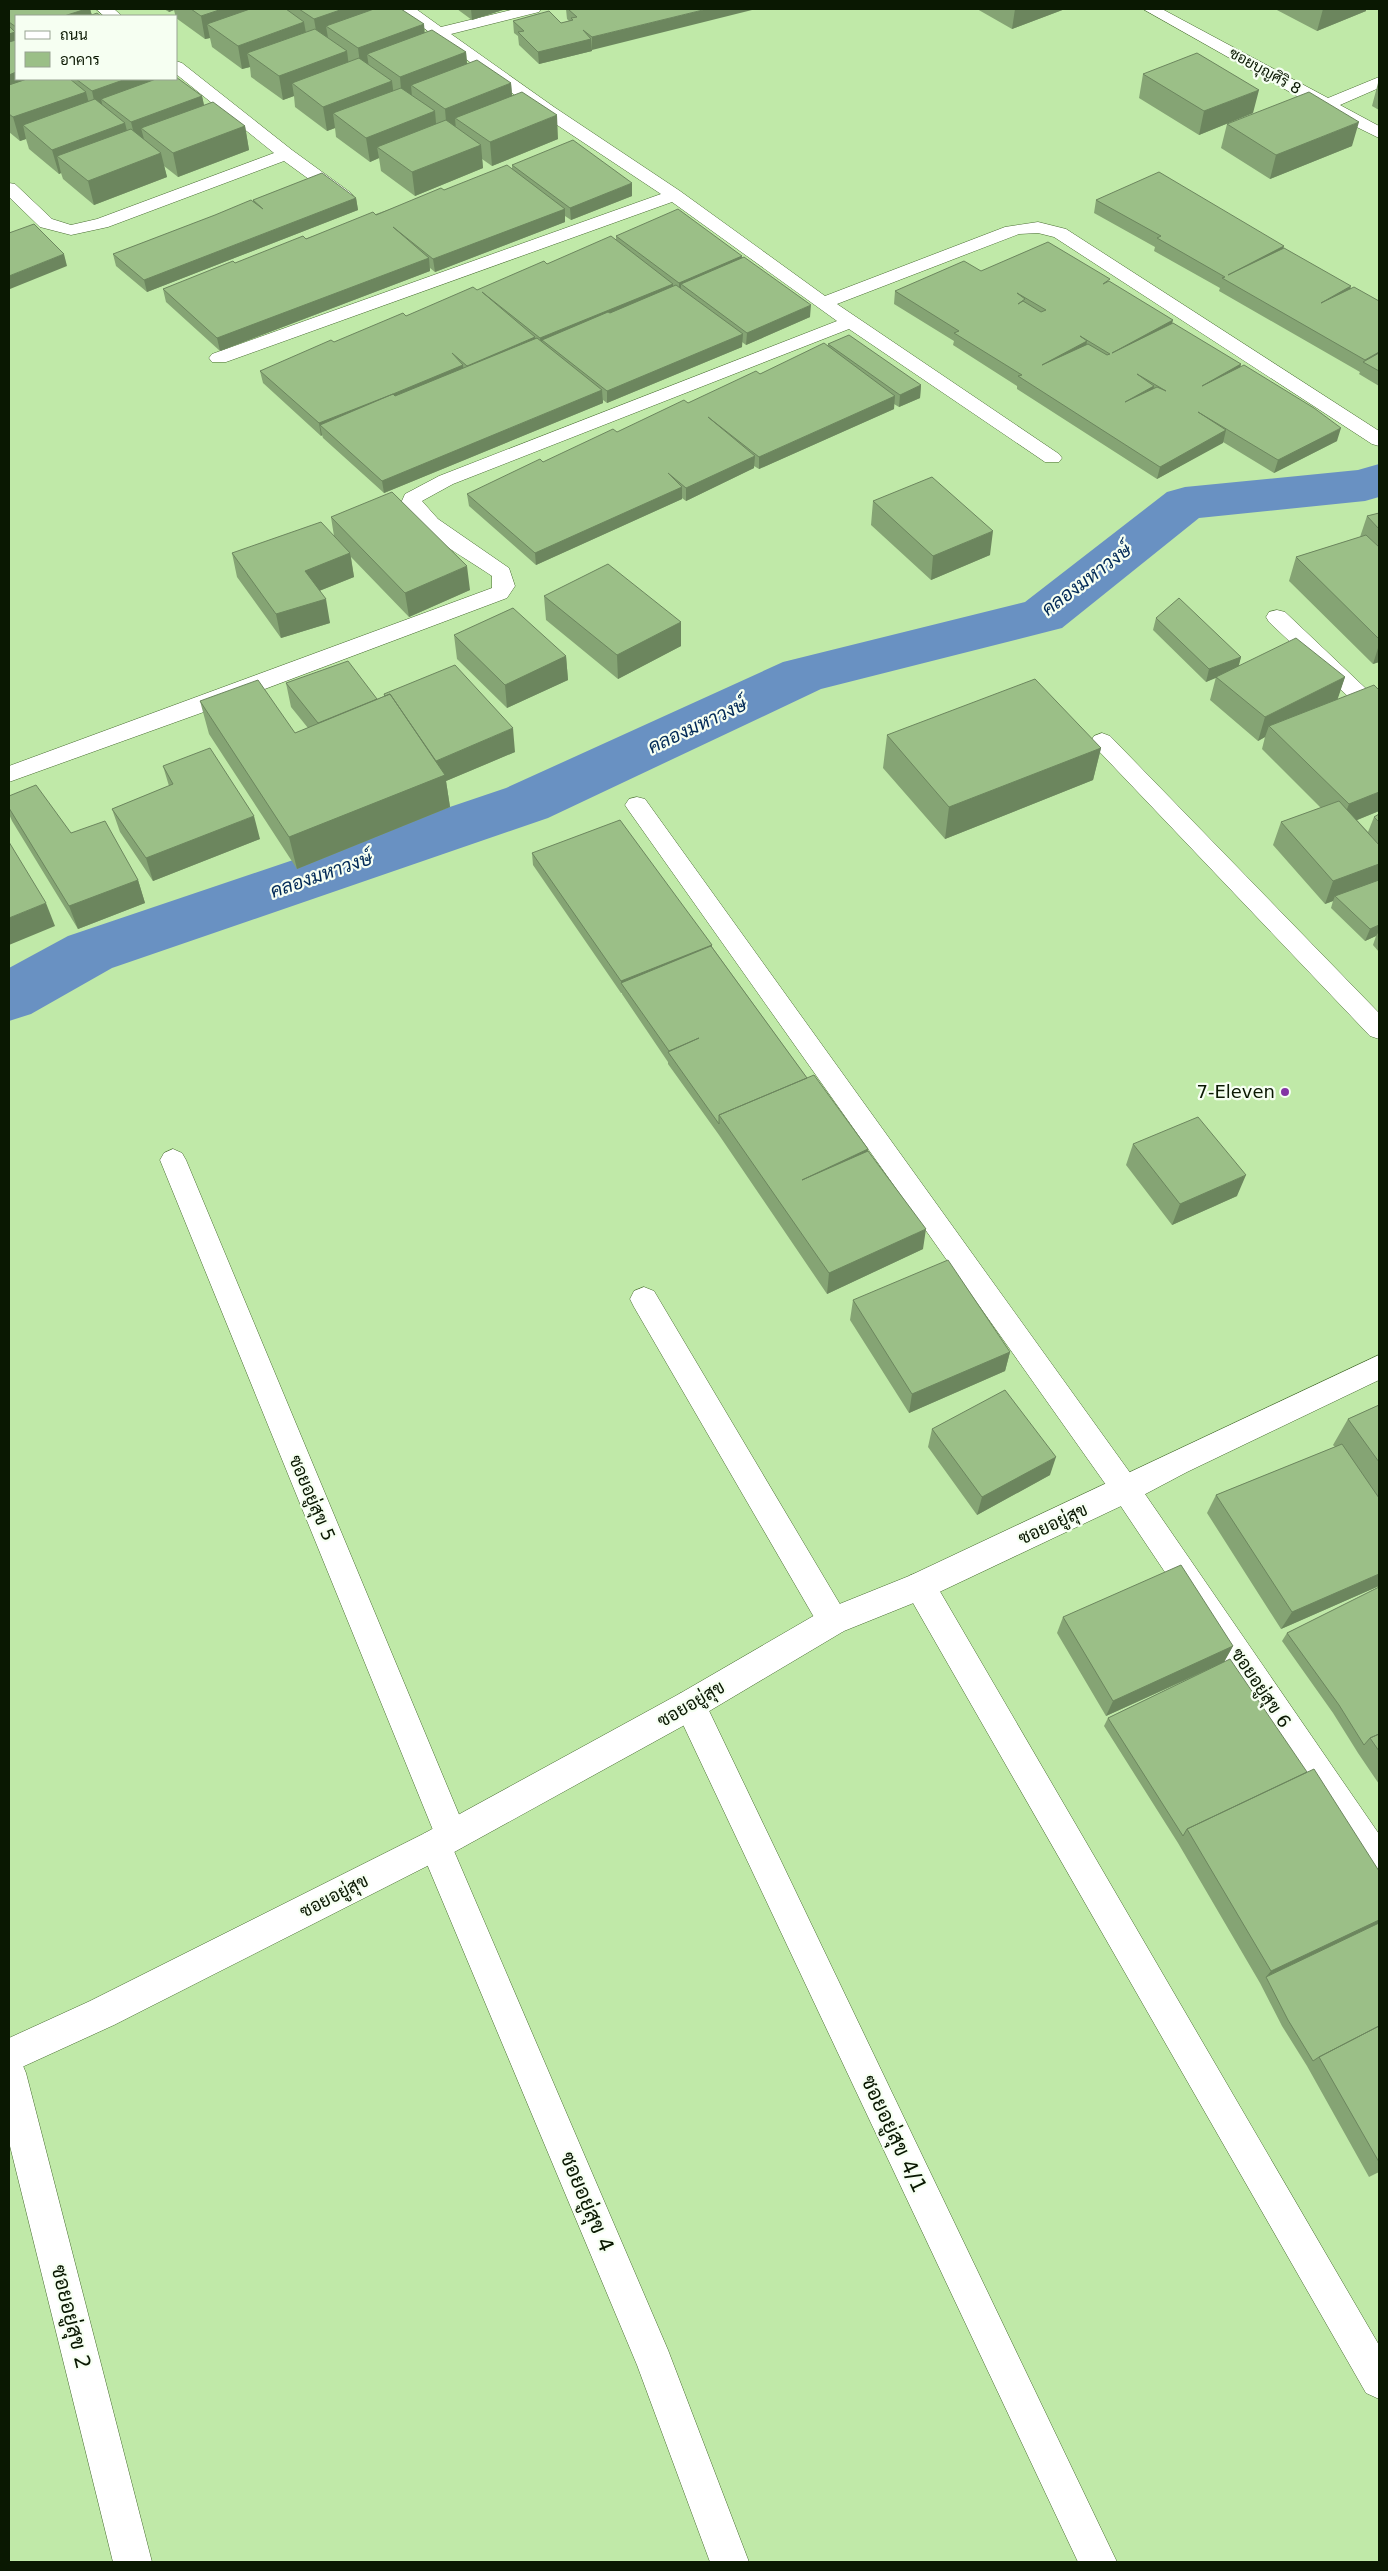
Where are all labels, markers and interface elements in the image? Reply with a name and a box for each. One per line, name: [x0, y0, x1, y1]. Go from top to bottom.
legend: [15, 15, 178, 80]
text: ถนน: [60, 26, 88, 44]
street label: ซอยบุญศิริ 8: [1225, 44, 1304, 100]
text: อาคาร: [60, 51, 100, 69]
water label: คลองมหาวงษ์: [1036, 536, 1137, 620]
water label: คลองมหาวงษ์: [644, 690, 752, 757]
water label: คลองมหาวงษ์: [267, 844, 377, 902]
place label: 7-Eleven: [1196, 1081, 1275, 1102]
marker: 7-Eleven: [1279, 1086, 1291, 1098]
street label: ซอยอยู่สุข 5: [282, 1451, 341, 1545]
street label: ซอยอยู่สุข: [1014, 1497, 1092, 1551]
street label: ซอยอยู่สุข 6: [1225, 1644, 1296, 1733]
street label: ซอยอยู่สุข: [653, 1675, 730, 1734]
street label: ซอยอยู่สุข: [296, 1869, 373, 1924]
street label: ซอยอยู่สุข 4/1: [854, 2071, 932, 2198]
street label: ซอยอยู่สุข 4: [552, 2148, 619, 2257]
street label: ซอยอยู่สุข 2: [44, 2263, 96, 2372]

